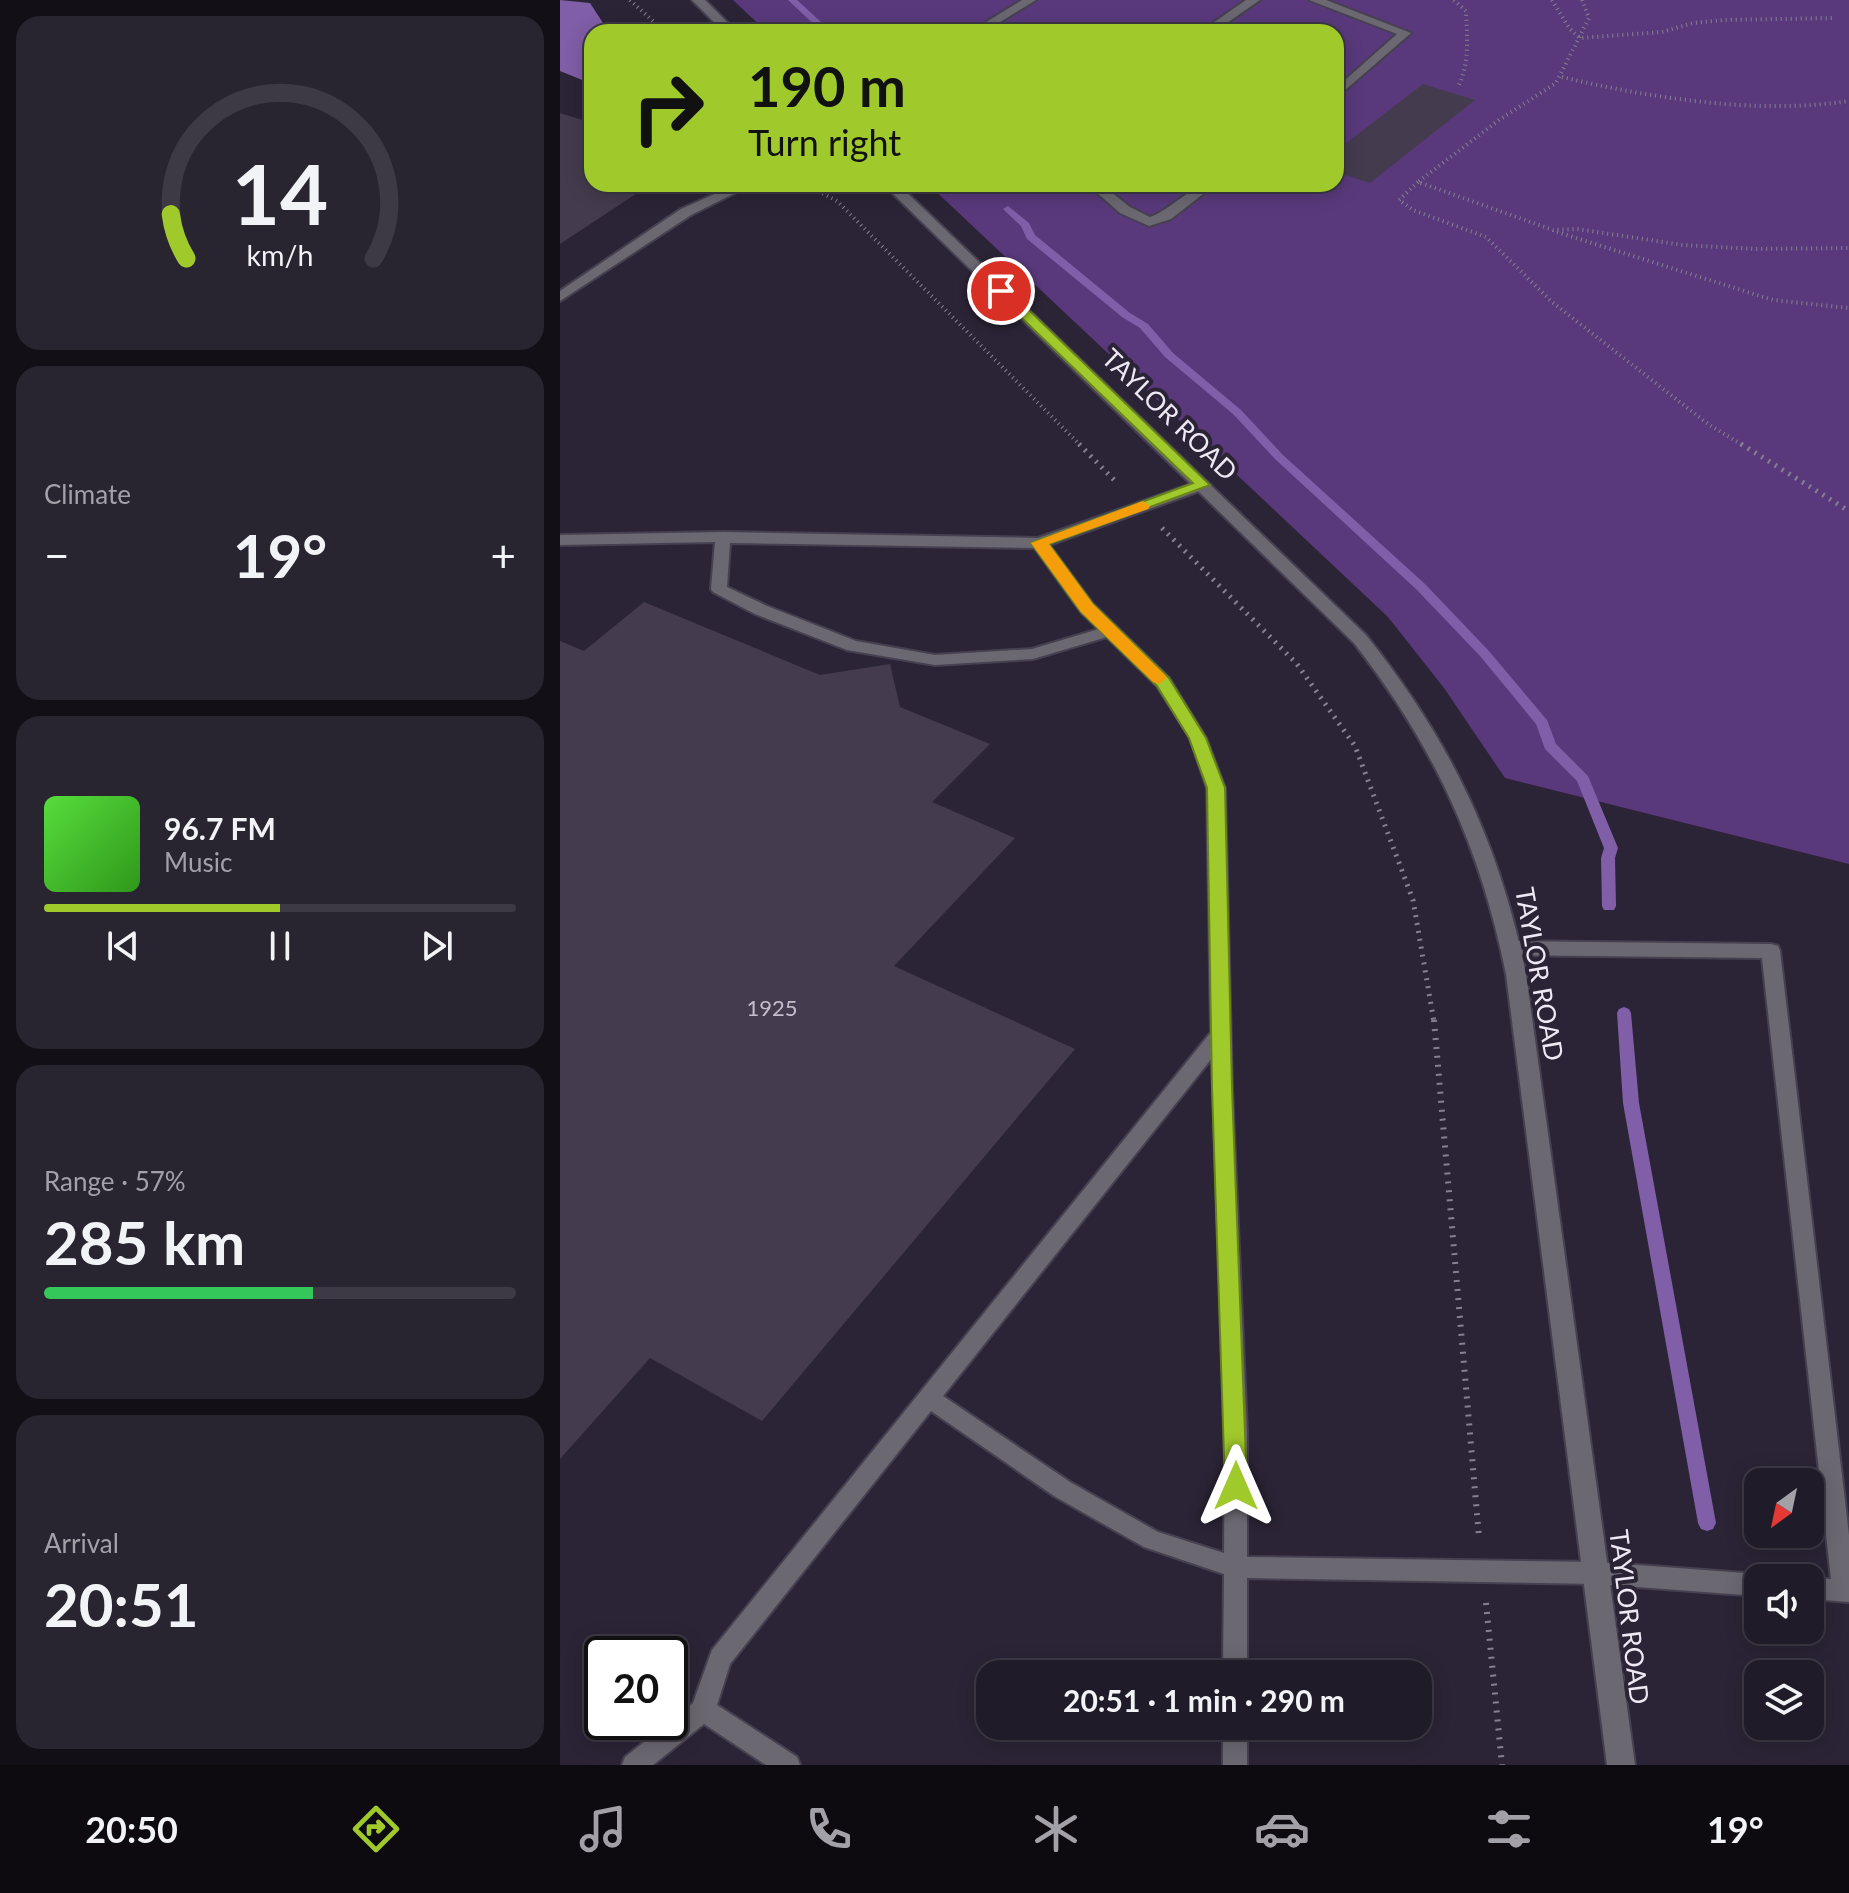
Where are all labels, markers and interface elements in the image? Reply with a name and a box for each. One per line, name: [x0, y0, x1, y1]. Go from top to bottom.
text: 190 m: [748, 52, 906, 119]
icon: right: [616, 56, 720, 160]
text: Turn right: [748, 120, 901, 164]
text: 14: [232, 142, 328, 242]
text: km/h: [247, 238, 313, 272]
pin: [967, 257, 1035, 325]
icon: arrive: [979, 269, 1023, 313]
street label: TAYLOR ROAD: [1096, 342, 1244, 486]
text: Climate: [44, 478, 131, 510]
text: 19°: [233, 519, 327, 591]
text: −: [44, 529, 70, 581]
text: +: [490, 529, 516, 581]
text: 96.7 FM: [164, 810, 276, 846]
text: Music: [164, 846, 232, 878]
street label: TAYLOR ROAD: [1509, 885, 1571, 1063]
icon: previous: [101, 924, 145, 968]
icon: pause: [258, 924, 302, 968]
icon: next: [415, 924, 459, 968]
house number: 1925: [746, 994, 798, 1021]
text: Range · 57%: [44, 1165, 186, 1197]
text: 285 km: [44, 1206, 245, 1278]
position arrow: [1194, 1444, 1278, 1528]
north arrow: [1744, 1468, 1824, 1548]
map controls: [1744, 1468, 1824, 1740]
text: Arrival: [44, 1527, 119, 1559]
street label: TAYLOR ROAD: [1603, 1528, 1657, 1706]
button: sound: [1744, 1564, 1824, 1644]
text: 20:51: [44, 1568, 199, 1640]
speed limit sign: 20: [584, 1636, 688, 1740]
button: layers: [1744, 1660, 1824, 1740]
text: 20:51 · 1 min · 290 m: [1063, 1682, 1345, 1718]
icon: directions: [348, 1801, 404, 1857]
icon: music: [575, 1801, 631, 1857]
icon: phone: [801, 1801, 857, 1857]
icon: climate: [1028, 1801, 1084, 1857]
icon: car: [1254, 1801, 1310, 1857]
icon: filters: [1481, 1801, 1537, 1857]
text: 20:50: [85, 1807, 178, 1851]
text: 19°: [1707, 1807, 1764, 1851]

